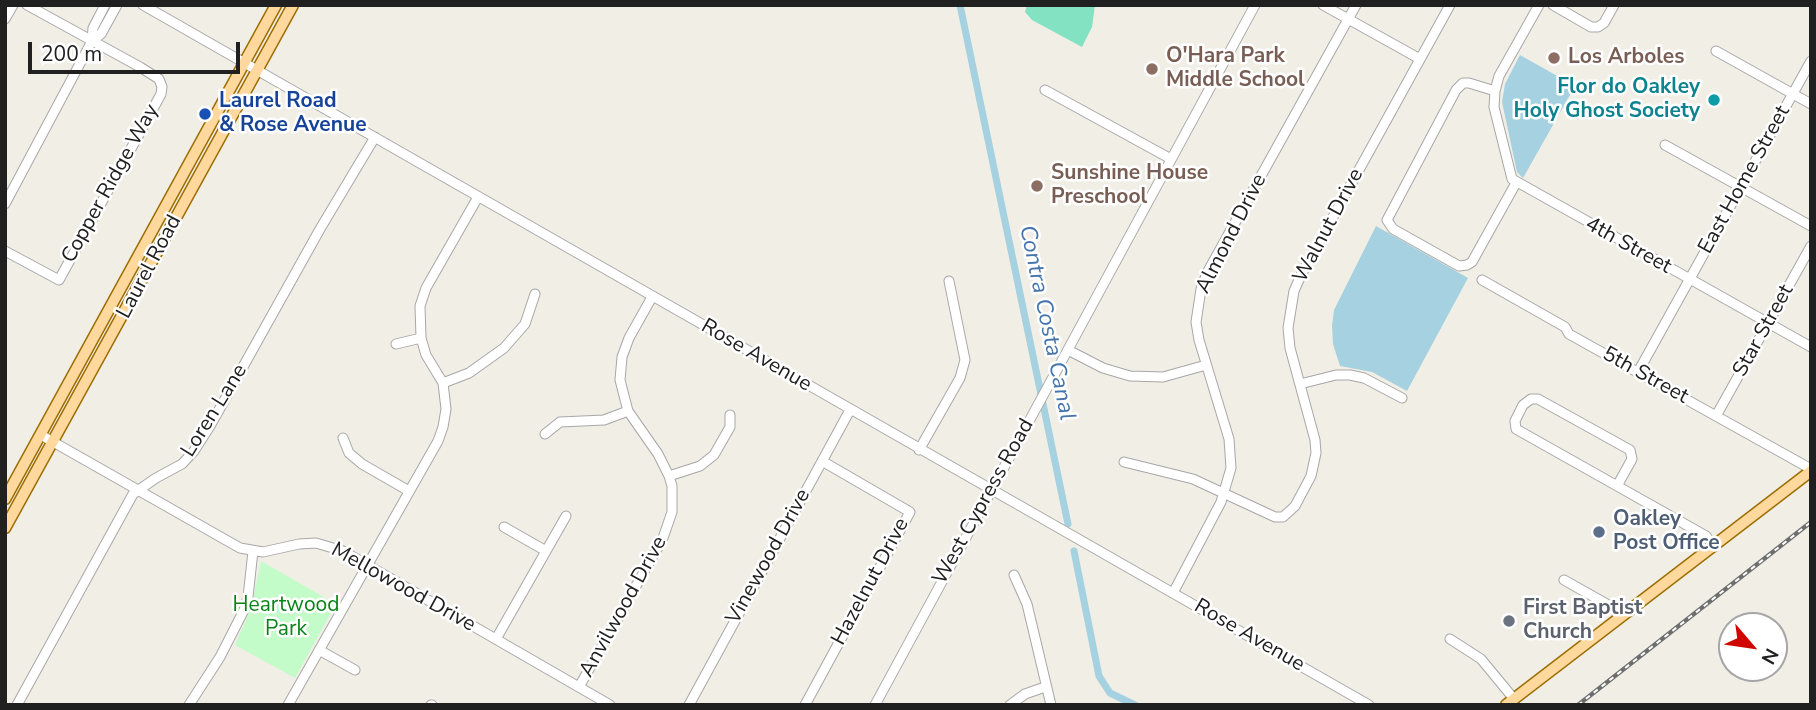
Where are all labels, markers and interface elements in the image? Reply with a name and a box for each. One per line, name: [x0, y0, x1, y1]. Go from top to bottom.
scale bar: [32, 28, 243, 72]
text: 200 m: [41, 40, 102, 68]
place label: O'Hara Park Middle School: [1166, 44, 1305, 94]
place label: Los Arboles: [1568, 45, 1684, 71]
marker: Los Arboles: [1546, 50, 1562, 66]
marker: O'Hara Park Middle School: [1144, 61, 1160, 77]
place label: Flor do Oakley Holy Ghost Society: [1514, 75, 1700, 125]
place label: Laurel Road & Rose Avenue: [219, 89, 367, 139]
marker: Flor do Oakley Holy Ghost Society: [1706, 92, 1722, 108]
street label: Copper Ridge Way: [57, 100, 165, 268]
street label: East Home Street: [1694, 102, 1796, 258]
marker: Laurel Road & Rose Avenue: [197, 106, 213, 122]
place label: Sunshine House Preschool: [1051, 161, 1208, 211]
street label: Walnut Drive: [1288, 165, 1370, 287]
street label: Almond Drive: [1191, 170, 1273, 298]
marker: Sunshine House Preschool: [1029, 178, 1045, 194]
street label: Laurel Road: [112, 211, 188, 323]
street label: 4th Street: [1581, 212, 1675, 280]
water label: Contra Costa Canal: [1012, 223, 1080, 423]
street label: Star Street: [1728, 280, 1800, 382]
street label: Rose Avenue: [696, 314, 816, 398]
street label: 5th Street: [1598, 342, 1692, 410]
street label: Loren Lane: [177, 360, 253, 462]
street label: West Cypress Road: [928, 415, 1040, 589]
street label: Vinewood Drive: [721, 485, 817, 629]
place label: Oakley Post Office: [1613, 507, 1720, 557]
street label: Hazelnut Drive: [827, 514, 915, 650]
marker: Oakley Post Office: [1591, 524, 1607, 540]
street label: Anvilwood Drive: [575, 532, 673, 682]
street label: Mellowood Drive: [326, 538, 480, 638]
park label: Heartwood Park: [233, 593, 339, 643]
street label: Rose Avenue: [1189, 594, 1309, 678]
place label: First Baptist Church: [1523, 596, 1642, 646]
north arrow: [1718, 612, 1788, 682]
marker: First Baptist Church: [1501, 613, 1517, 629]
text: N: [1755, 644, 1784, 669]

